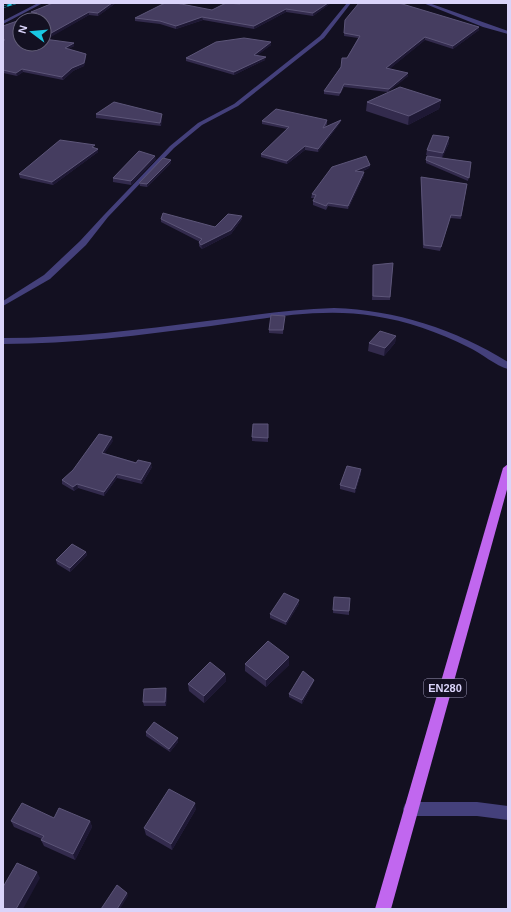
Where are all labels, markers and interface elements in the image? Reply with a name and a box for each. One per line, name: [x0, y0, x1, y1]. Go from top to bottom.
north arrow: [12, 12, 52, 52]
text: N: [16, 24, 29, 35]
road number: EN280: [424, 679, 466, 697]

